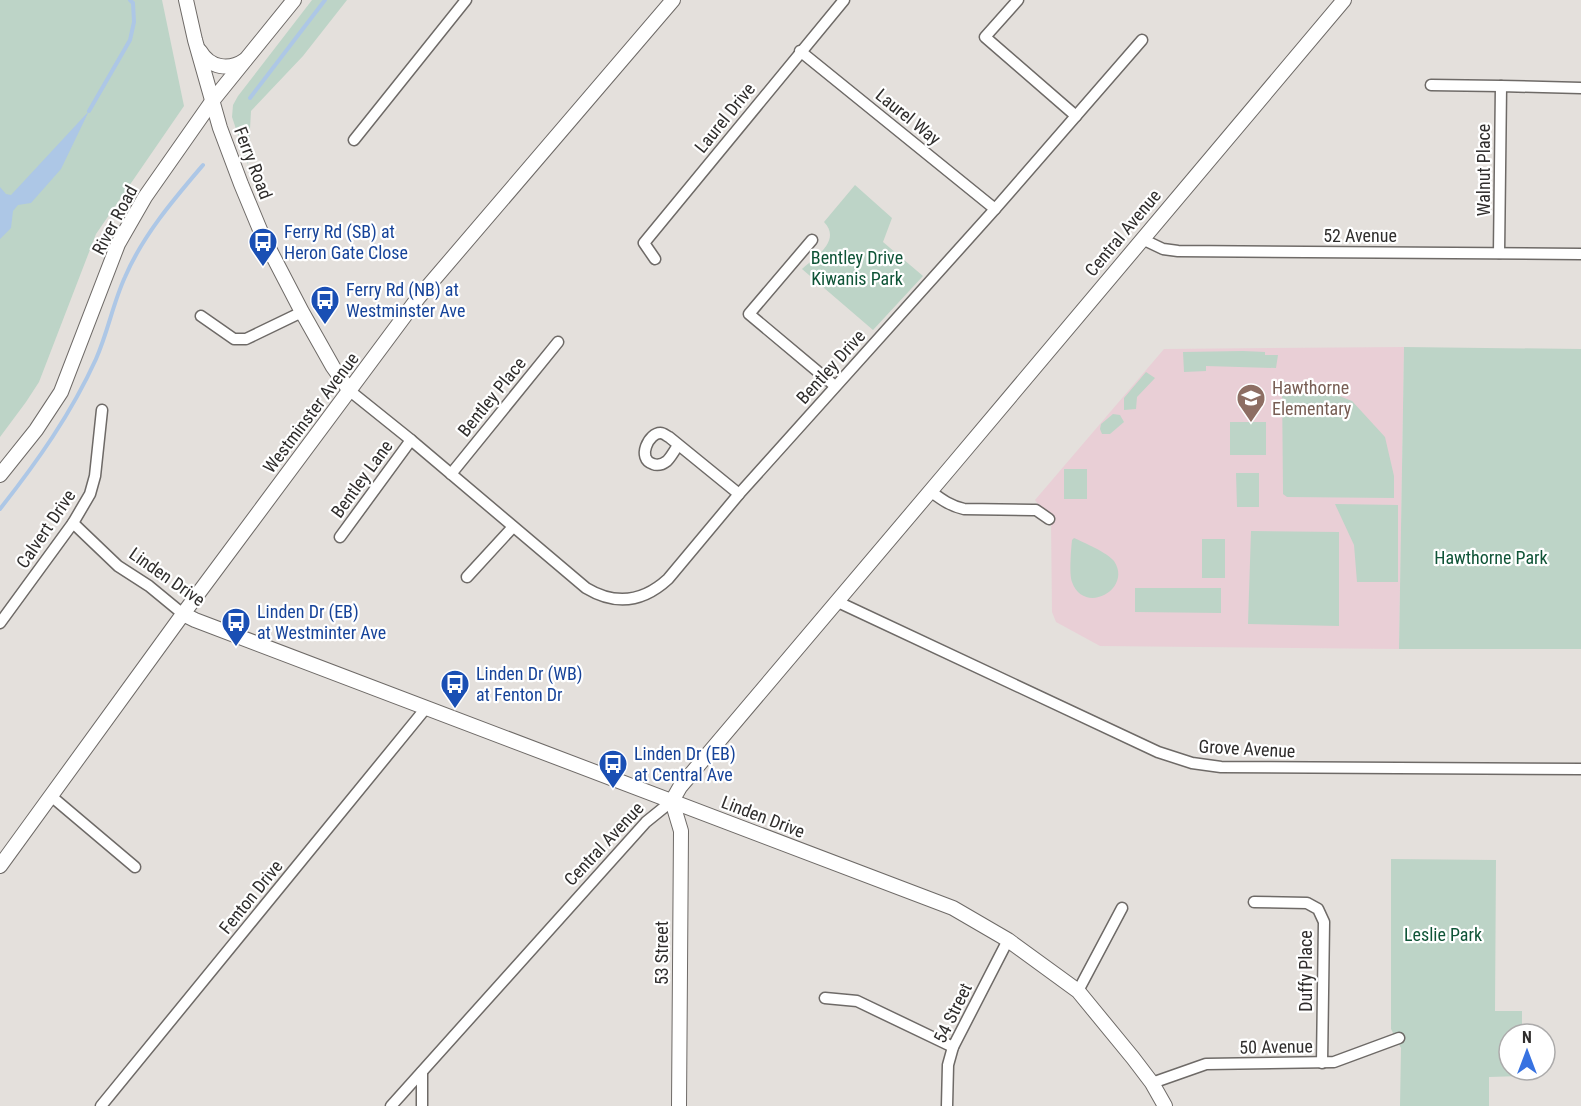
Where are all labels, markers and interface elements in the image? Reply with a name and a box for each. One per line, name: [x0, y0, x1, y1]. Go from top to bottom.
street label: Laurel Drive: [690, 79, 759, 157]
street label: Laurel Way: [872, 84, 945, 149]
street label: Ferry Road: [230, 124, 277, 202]
street label: Walnut Place: [1473, 124, 1494, 216]
street label: River Road: [88, 182, 142, 258]
street label: Central Avenue: [1080, 185, 1165, 280]
place label: Ferry Rd (SB) at Heron Gate Close: [284, 221, 408, 263]
street label: 52 Avenue: [1323, 225, 1397, 246]
bus stop icon: Ferry Rd (SB) at Heron Gate Close: [247, 226, 279, 268]
park label: Bentley Drive Kiwanis Park: [811, 247, 903, 289]
place label: Ferry Rd (NB) at Westminster Ave: [346, 279, 465, 321]
bus stop icon: Ferry Rd (NB) at Westminster Ave: [309, 284, 341, 326]
street label: Bentley Drive: [792, 325, 869, 408]
street label: Westminster Avenue: [259, 348, 363, 477]
street label: Bentley Place: [453, 353, 530, 441]
place label: Hawthorne Elementary: [1272, 377, 1352, 419]
school or university icon: Hawthorne Elementary: [1235, 382, 1267, 424]
street label: Bentley Lane: [326, 436, 397, 522]
street label: Calvert Drive: [12, 485, 80, 572]
street label: Linden Drive: [125, 543, 209, 610]
park label: Hawthorne Park: [1434, 547, 1548, 568]
place label: Linden Dr (EB) at Westminter Ave: [257, 601, 386, 643]
bus stop icon: Linden Dr (EB) at Westminter Ave: [220, 606, 252, 648]
place label: Linden Dr (WB) at Fenton Dr: [476, 663, 583, 705]
bus stop icon: Linden Dr (WB) at Fenton Dr: [439, 668, 471, 710]
street label: Grove Avenue: [1198, 735, 1296, 762]
place label: Linden Dr (EB) at Central Ave: [634, 743, 736, 785]
bus stop icon: Linden Dr (EB) at Central Ave: [597, 748, 629, 790]
street label: Linden Drive: [719, 791, 808, 842]
street label: Central Avenue: [560, 798, 648, 890]
street label: Fenton Drive: [215, 856, 287, 938]
street label: 53 Street: [651, 921, 672, 985]
park label: Leslie Park: [1404, 924, 1482, 945]
street label: Duffy Place: [1295, 930, 1316, 1012]
street label: 54 Street: [929, 979, 976, 1046]
north arrow: [1497, 1022, 1557, 1082]
text: N: [1522, 1028, 1532, 1047]
street label: 50 Avenue: [1239, 1035, 1313, 1058]

